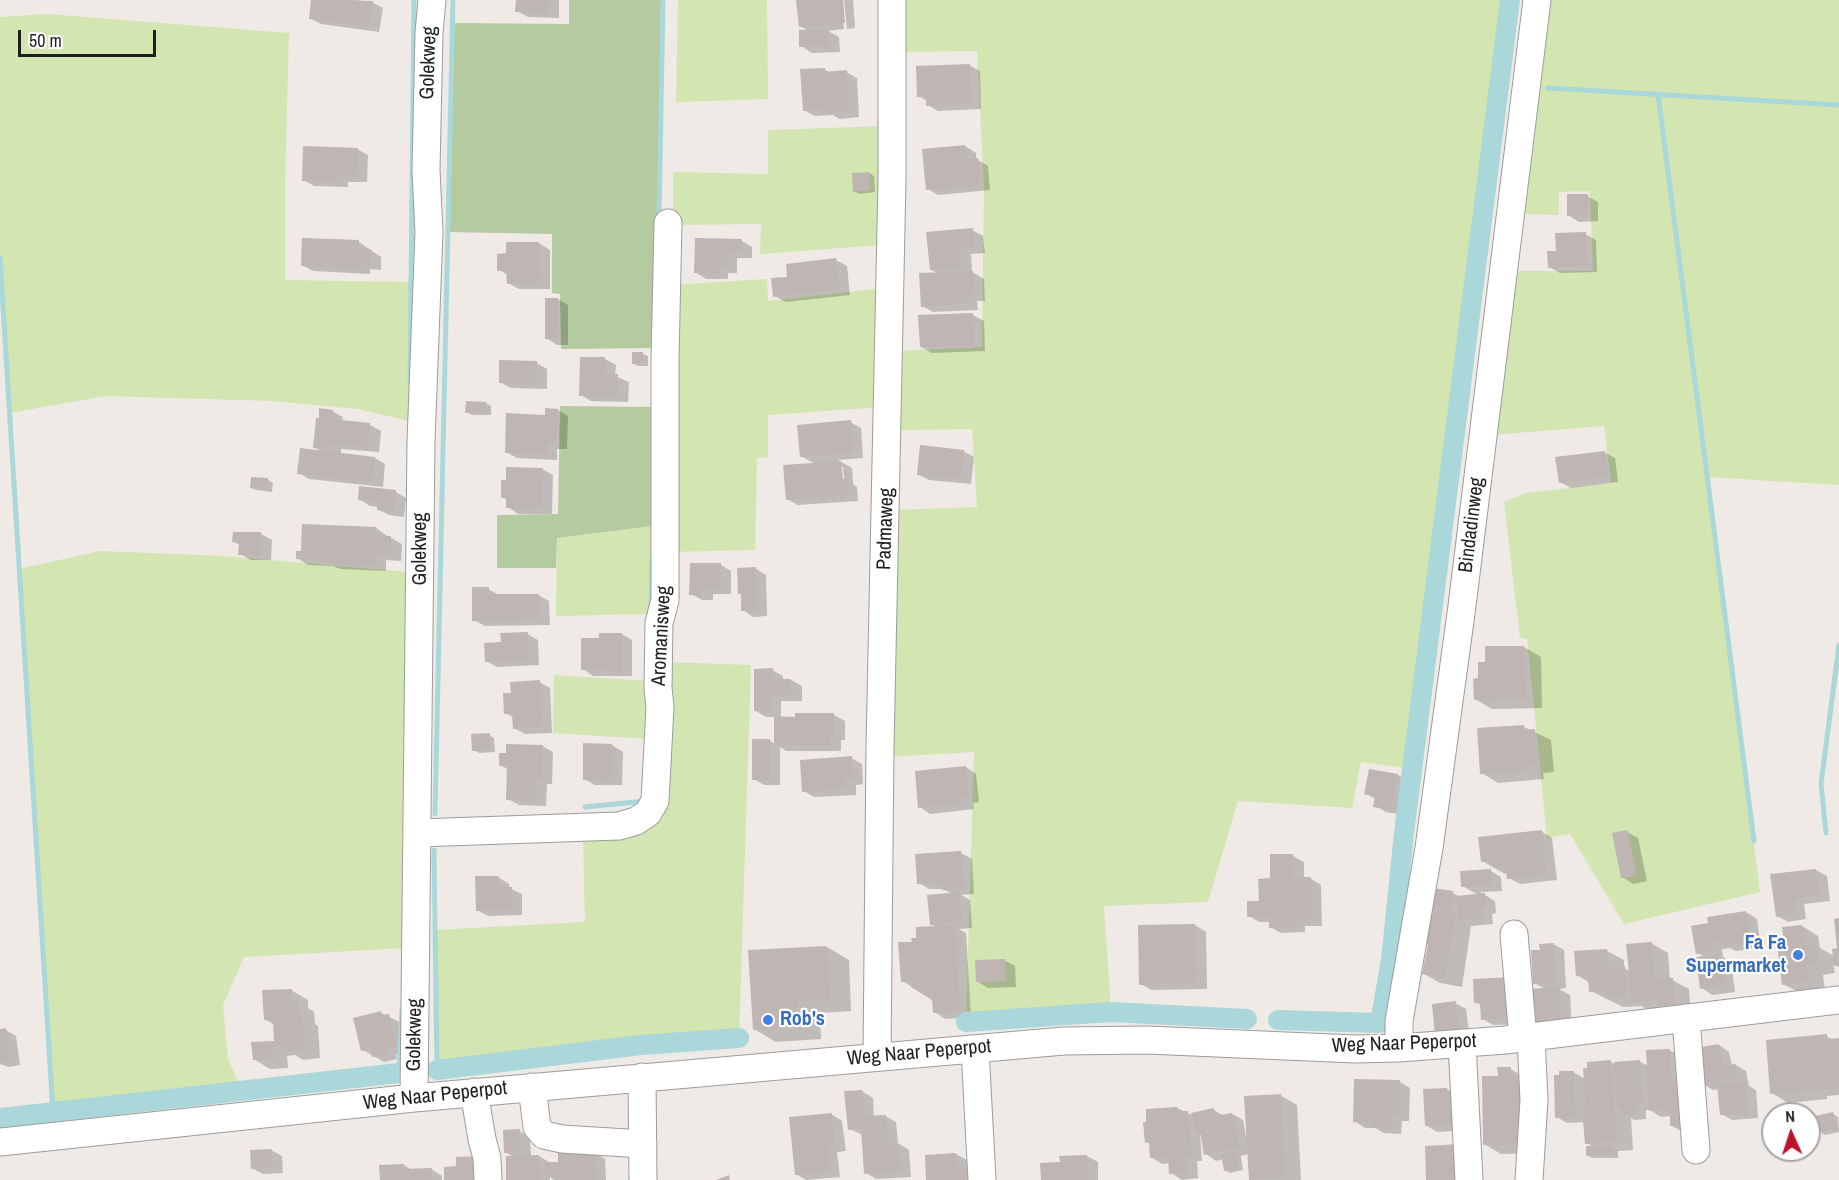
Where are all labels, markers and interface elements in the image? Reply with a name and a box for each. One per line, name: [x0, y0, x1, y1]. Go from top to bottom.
scale bar: [21, 18, 159, 56]
street label: Golekweg: [416, 26, 442, 100]
text: 50 m: [29, 28, 62, 53]
street label: Bindadinweg: [1454, 476, 1490, 574]
street label: Padmaweg: [873, 488, 899, 570]
street label: Golekweg: [409, 513, 433, 585]
street label: Aromanisweg: [647, 585, 677, 687]
place label: Fa Fa Supermarket: [1686, 932, 1786, 979]
marker: Fa Fa Supermarket: [1791, 948, 1805, 962]
street label: Golekweg: [402, 998, 428, 1072]
place label: Rob's: [780, 1008, 825, 1032]
marker: Rob's: [761, 1013, 775, 1027]
street label: Weg Naar Peperpot: [1331, 1029, 1477, 1059]
street label: Weg Naar Peperpot: [846, 1035, 992, 1071]
street label: Weg Naar Peperpot: [362, 1077, 508, 1115]
north arrow: [1761, 1102, 1821, 1162]
text: N: [1785, 1105, 1795, 1127]

